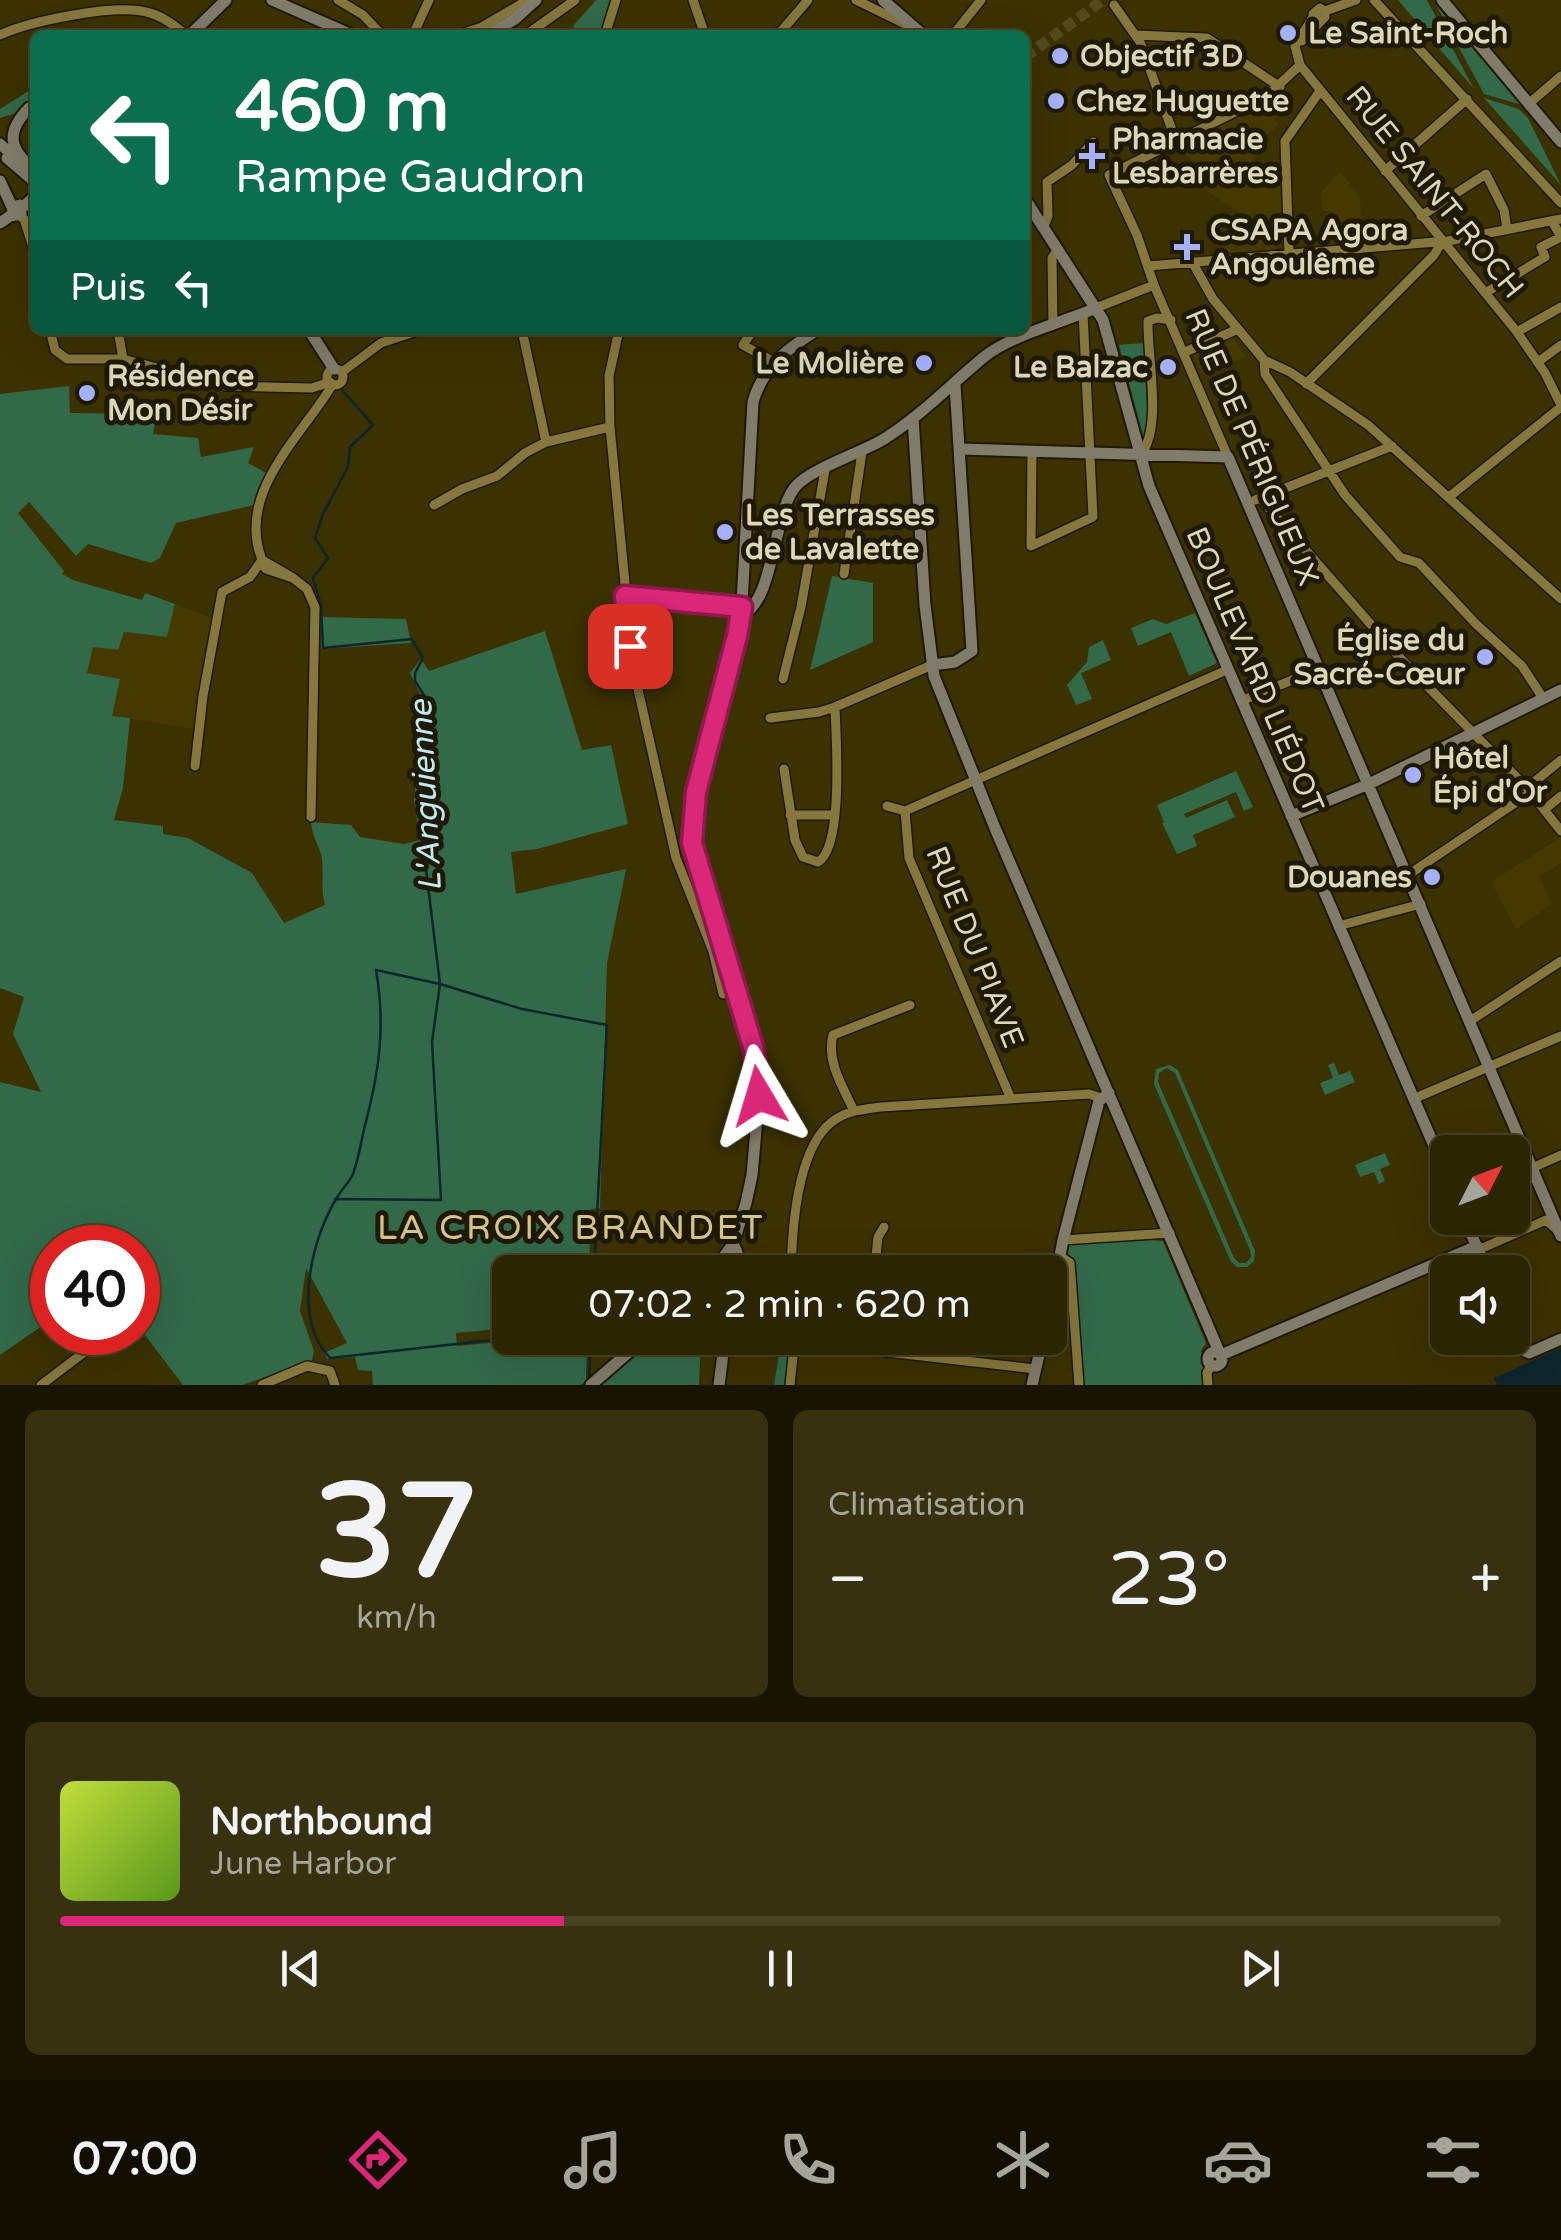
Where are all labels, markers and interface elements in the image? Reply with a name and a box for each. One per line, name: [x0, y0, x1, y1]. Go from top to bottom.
place label: Le Saint-Roch: [1308, 15, 1508, 52]
marker: Le Saint-Roch: [1277, 22, 1299, 44]
place label: Objectif 3D: [1080, 38, 1243, 75]
marker: Objectif 3D: [1049, 45, 1071, 67]
text: 460 m: [235, 66, 449, 150]
icon: left: [70, 70, 200, 200]
street label: RUE SAINT-ROCH: [1338, 79, 1532, 306]
place label: Chez Huguette: [1076, 83, 1289, 120]
marker: Chez Huguette: [1045, 90, 1067, 112]
place label: Pharmacie Lesbarrères: [1112, 121, 1278, 192]
marker: Pharmacie Lesbarrères: [1081, 145, 1103, 167]
text: Rampe Gaudron: [235, 151, 586, 205]
place label: CSAPA Agora Angoulême: [1210, 212, 1408, 283]
marker: CSAPA Agora Angoulême: [1174, 234, 1200, 260]
icon: left: [166, 260, 221, 315]
text: Puis: [70, 265, 146, 311]
street label: RUE DE PÉRIGUEUX: [1176, 303, 1327, 591]
place label: Le Molière: [755, 345, 904, 382]
place label: Le Balzac: [1013, 349, 1148, 386]
marker: Le Molière: [913, 352, 935, 374]
marker: Le Balzac: [1157, 356, 1179, 378]
place label: Résidence Mon Désir: [107, 358, 254, 429]
marker: Résidence Mon Désir: [76, 382, 98, 404]
place label: Les Terrasses de Lavalette: [745, 497, 935, 568]
marker: Les Terrasses de Lavalette: [714, 521, 736, 543]
street label: BOULEVARD LIÉDOT: [1177, 522, 1332, 819]
pin: [588, 604, 673, 689]
icon: arrive: [603, 619, 658, 674]
place label: Église du Sacré-Cœur: [1294, 621, 1465, 693]
marker: Église du Sacré-Cœur: [1474, 646, 1496, 668]
water label: L'Anguienne: [402, 697, 450, 893]
place label: Hôtel Épi d'Or: [1433, 740, 1548, 811]
marker: Hôtel Épi d'Or: [1402, 764, 1424, 786]
street label: RUE DU PIAVE: [917, 841, 1032, 1053]
place label: Douanes: [1287, 859, 1412, 896]
marker: Douanes: [1421, 866, 1443, 888]
position arrow: [707, 1044, 811, 1148]
north arrow: [1430, 1135, 1530, 1235]
map controls: [1430, 1135, 1530, 1355]
district label: LA CROIX BRANDET: [377, 1207, 765, 1249]
speed limit sign: 40: [30, 1225, 160, 1355]
button: sound: [1430, 1255, 1530, 1355]
text: 07:02 · 2 min · 620 m: [588, 1282, 971, 1328]
text: 37: [315, 1456, 478, 1612]
text: Climatisation: [828, 1486, 1025, 1524]
text: 23°: [1107, 1535, 1230, 1625]
text: −: [828, 1547, 867, 1613]
text: +: [1470, 1547, 1501, 1613]
text: km/h: [356, 1599, 437, 1637]
text: Northbound: [210, 1799, 433, 1845]
text: June Harbor: [210, 1845, 397, 1883]
icon: previous: [273, 1941, 328, 1996]
icon: pause: [753, 1941, 808, 1996]
icon: next: [1233, 1941, 1288, 1996]
icon: directions: [343, 2125, 413, 2195]
icon: music: [558, 2125, 628, 2195]
icon: phone: [773, 2125, 843, 2195]
icon: climate: [988, 2125, 1058, 2195]
icon: car: [1203, 2125, 1273, 2195]
icon: filters: [1418, 2125, 1488, 2195]
text: 07:00: [73, 2133, 197, 2187]

